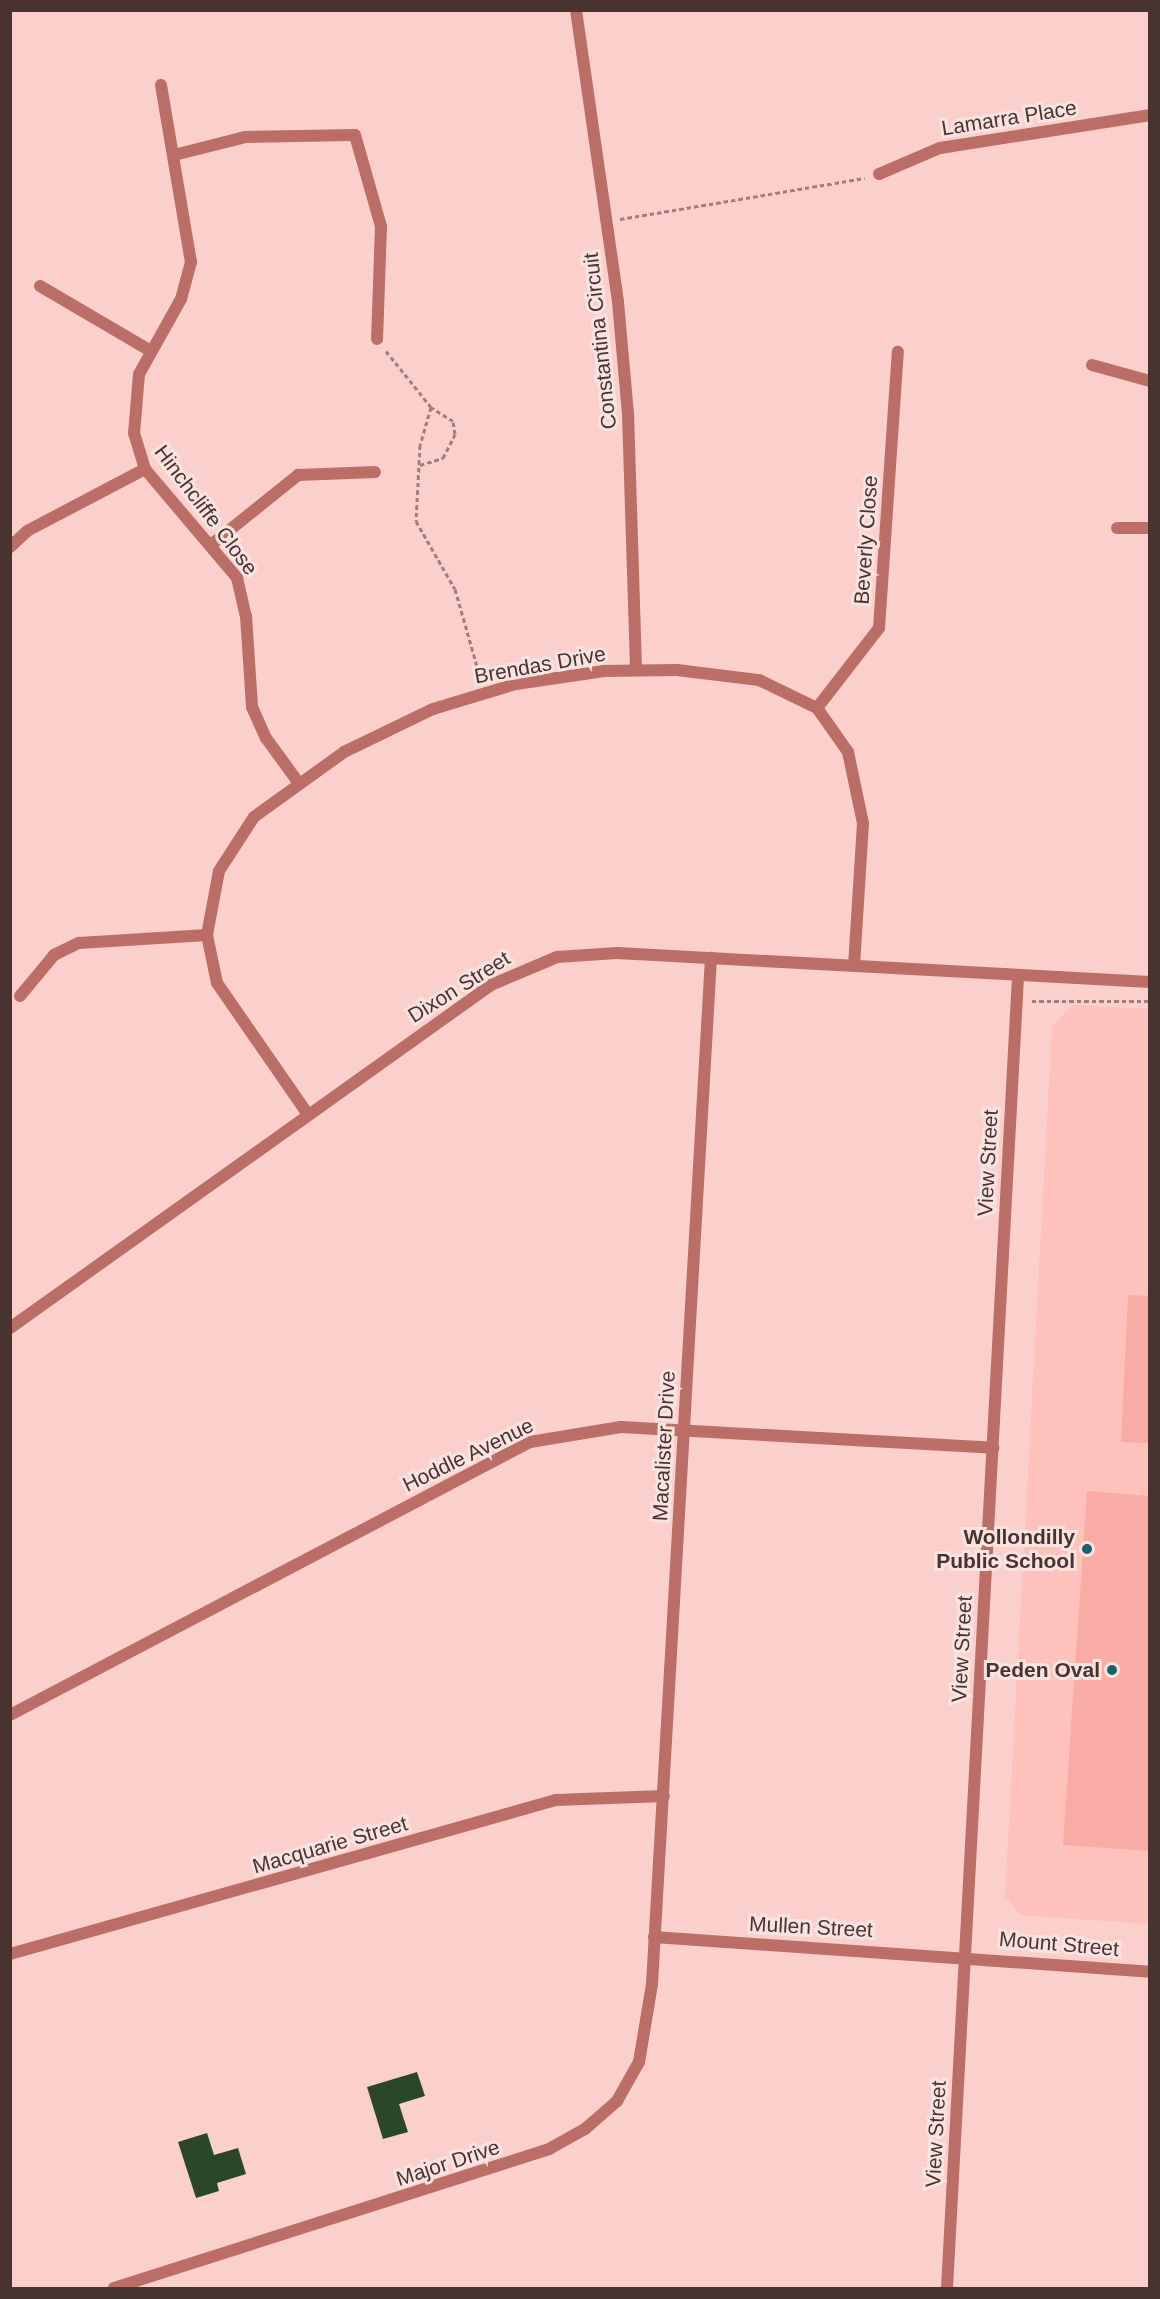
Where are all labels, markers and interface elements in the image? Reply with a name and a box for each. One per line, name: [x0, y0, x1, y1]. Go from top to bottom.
street label: Lamarra Place: [940, 95, 1078, 141]
street label: Constantina Circuit: [578, 251, 622, 431]
street label: Hinchcliffe Close: [149, 440, 263, 580]
street label: Beverly Close: [849, 475, 883, 605]
street label: Brendas Drive: [472, 641, 608, 689]
street label: Dixon Street: [403, 946, 515, 1028]
street label: View Street: [973, 1109, 1003, 1217]
street label: Macalister Drive: [647, 1370, 681, 1522]
street label: Hoddle Avenue: [398, 1412, 538, 1498]
place label: Wollondilly Public School: [936, 1524, 1075, 1574]
marker: Wollondilly Public School: [1080, 1542, 1094, 1556]
street label: View Street: [947, 1595, 977, 1703]
place label: Peden Oval: [986, 1657, 1100, 1683]
marker: Peden Oval: [1105, 1663, 1119, 1677]
street label: Macquarie Street: [250, 1811, 410, 1879]
street label: Mullen Street: [749, 1911, 873, 1943]
street label: Mount Street: [998, 1926, 1120, 1962]
street label: View Street: [921, 2080, 951, 2188]
street label: Major Drive: [393, 2134, 503, 2192]

